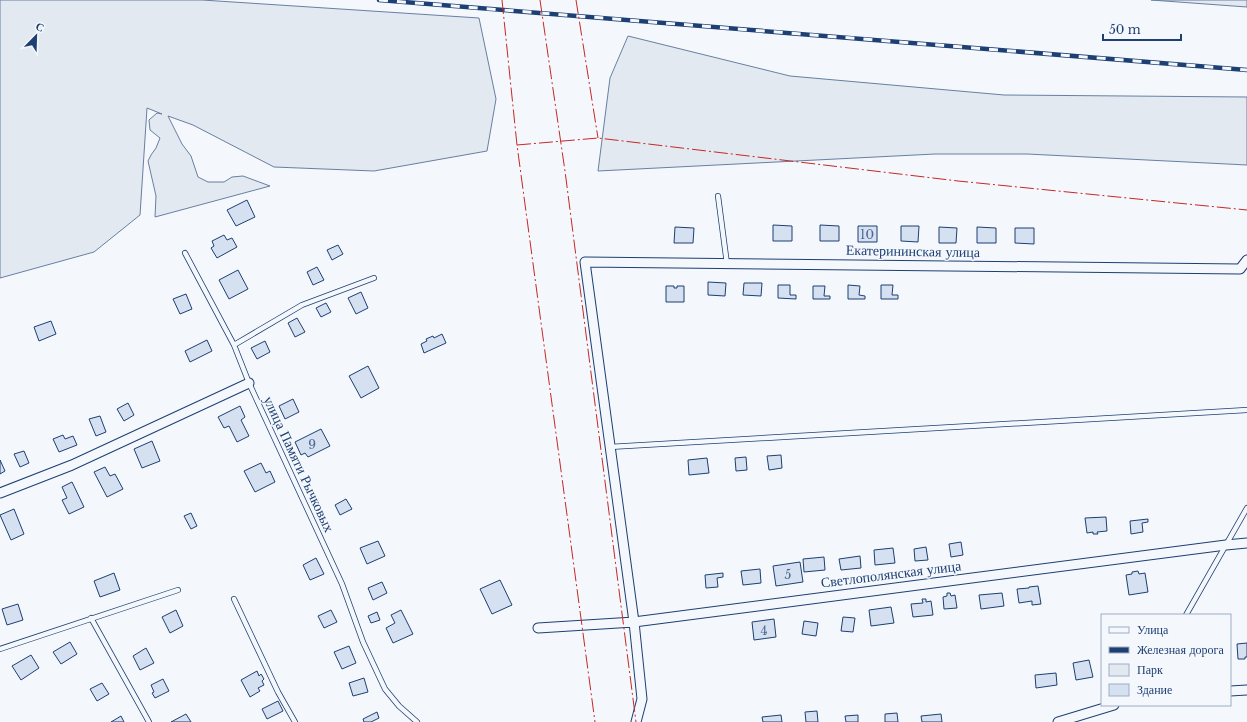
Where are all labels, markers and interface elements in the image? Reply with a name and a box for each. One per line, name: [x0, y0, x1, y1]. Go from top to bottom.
north arrow: [16, 16, 56, 56]
scale bar: [1103, 16, 1181, 42]
text: С: [34, 19, 46, 35]
text: 50 m: [1109, 22, 1141, 37]
house number: 10: [860, 227, 874, 242]
street label: Екатерининская улица: [846, 241, 981, 261]
street label: улица Памяти Рычковых: [260, 393, 338, 535]
house number: 9: [308, 437, 316, 452]
street label: Светлополянская улица: [820, 556, 963, 592]
house number: 5: [785, 567, 792, 582]
legend: [1101, 614, 1231, 706]
text: Улица: [1137, 622, 1169, 637]
house number: 4: [760, 623, 768, 638]
text: Железная дорога: [1137, 642, 1224, 657]
text: Парк: [1137, 662, 1163, 677]
text: Здание: [1137, 682, 1172, 697]

